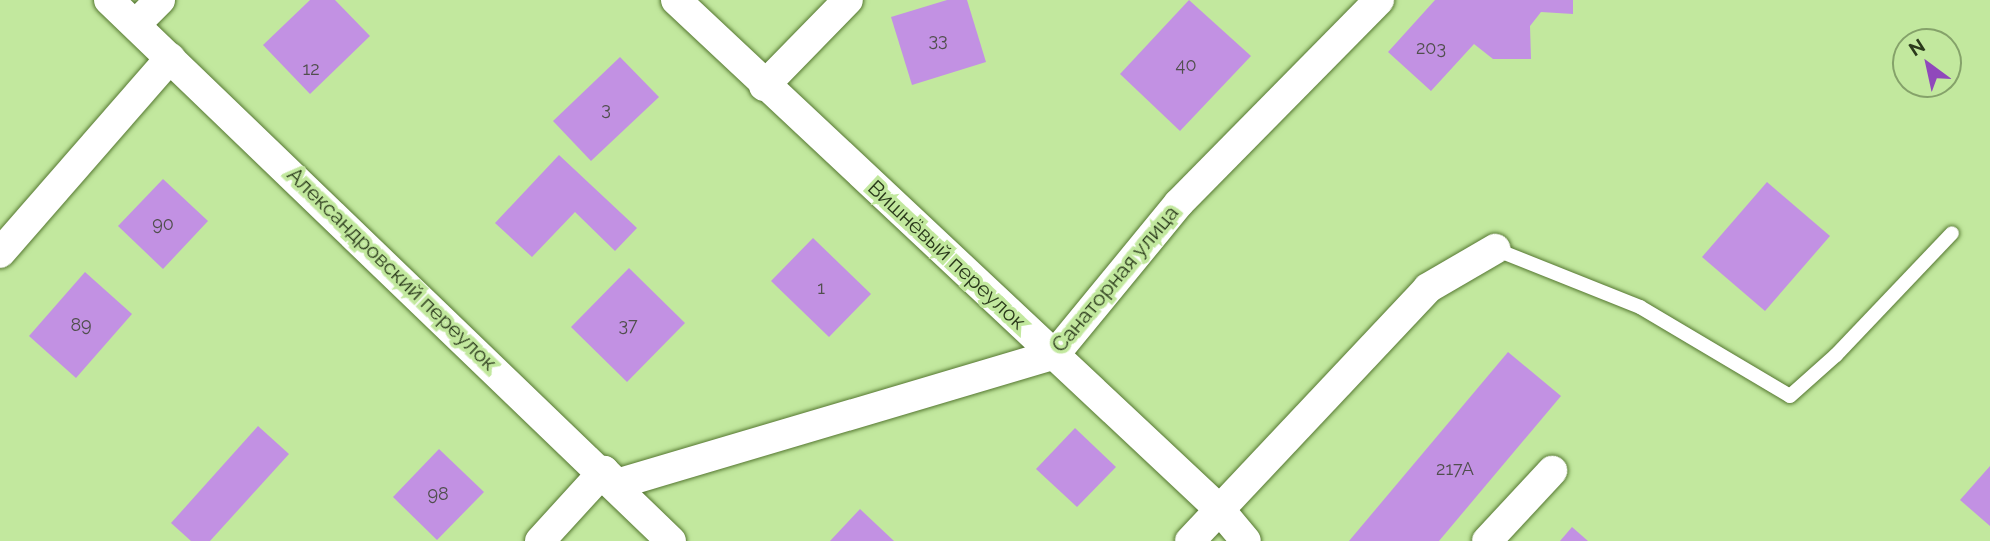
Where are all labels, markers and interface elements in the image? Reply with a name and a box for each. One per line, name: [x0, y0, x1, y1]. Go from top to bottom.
north arrow: [1892, 28, 1962, 98]
house number: 33: [928, 29, 948, 51]
text: N: [1905, 34, 1929, 60]
house number: 203: [1416, 37, 1446, 59]
house number: 40: [1176, 54, 1196, 76]
house number: 12: [302, 58, 320, 80]
house number: 3: [601, 98, 611, 120]
street label: Александровский переулок: [282, 162, 502, 376]
street label: Вишнёвый переулок: [863, 175, 1031, 335]
street label: Санаторная улица: [1046, 200, 1184, 358]
house number: 90: [152, 213, 174, 235]
house number: 1: [817, 277, 825, 299]
house number: 89: [70, 314, 92, 336]
house number: 37: [618, 314, 638, 336]
house number: 217А: [1436, 458, 1474, 480]
house number: 98: [427, 483, 449, 505]

